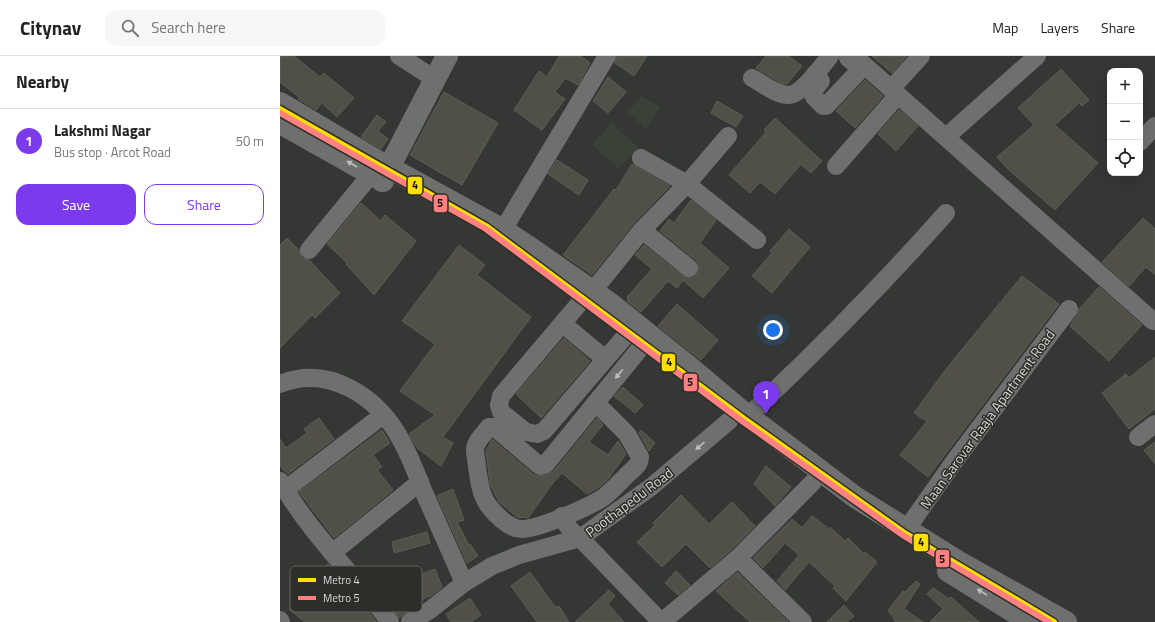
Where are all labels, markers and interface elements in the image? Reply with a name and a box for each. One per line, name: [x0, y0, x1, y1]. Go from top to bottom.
search box: [105, 10, 385, 46]
text: Citynav: [20, 13, 81, 42]
text: Search here: [151, 16, 226, 39]
icon: search: [119, 17, 141, 39]
text: Map: [992, 17, 1018, 38]
text: Layers: [1040, 17, 1079, 38]
text: Share: [1101, 17, 1135, 38]
map controls: [1107, 68, 1143, 176]
button: +: [1107, 68, 1143, 104]
text: Nearby: [16, 69, 69, 95]
button: −: [1107, 104, 1143, 140]
text: Lakshmi Nagar: [54, 119, 151, 142]
text: 1: [25, 131, 33, 151]
text: 50 m: [236, 131, 264, 151]
button: locate: [1107, 140, 1143, 176]
text: Bus stop · Arcot Road: [54, 142, 171, 162]
one-way arrow: [346, 160, 357, 167]
line badge: 4: [407, 176, 423, 195]
text: 4: [412, 177, 418, 193]
button: Save: [16, 184, 136, 225]
button: Share: [144, 184, 264, 225]
line badge: 5: [433, 194, 448, 213]
text: 5: [437, 195, 443, 211]
your location: [763, 320, 783, 340]
street label: Maan Sarovar Raaja Apartment Road: [915, 325, 1059, 513]
line badge: 4: [661, 353, 676, 372]
text: 4: [666, 354, 672, 370]
one-way arrow: [615, 369, 624, 380]
line badge: 5: [683, 373, 698, 392]
text: 5: [687, 374, 693, 390]
pin: 1: [753, 381, 779, 414]
one-way arrow: [695, 441, 704, 450]
street label: Poothapedu Road: [581, 462, 677, 542]
line badge: 4: [913, 533, 929, 552]
text: 4: [918, 534, 924, 550]
line badge: 5: [935, 549, 950, 568]
text: 5: [939, 551, 945, 567]
legend: [290, 566, 422, 612]
text: Metro 4: [323, 572, 360, 588]
one-way arrow: [976, 589, 988, 596]
text: Metro 5: [323, 590, 360, 606]

